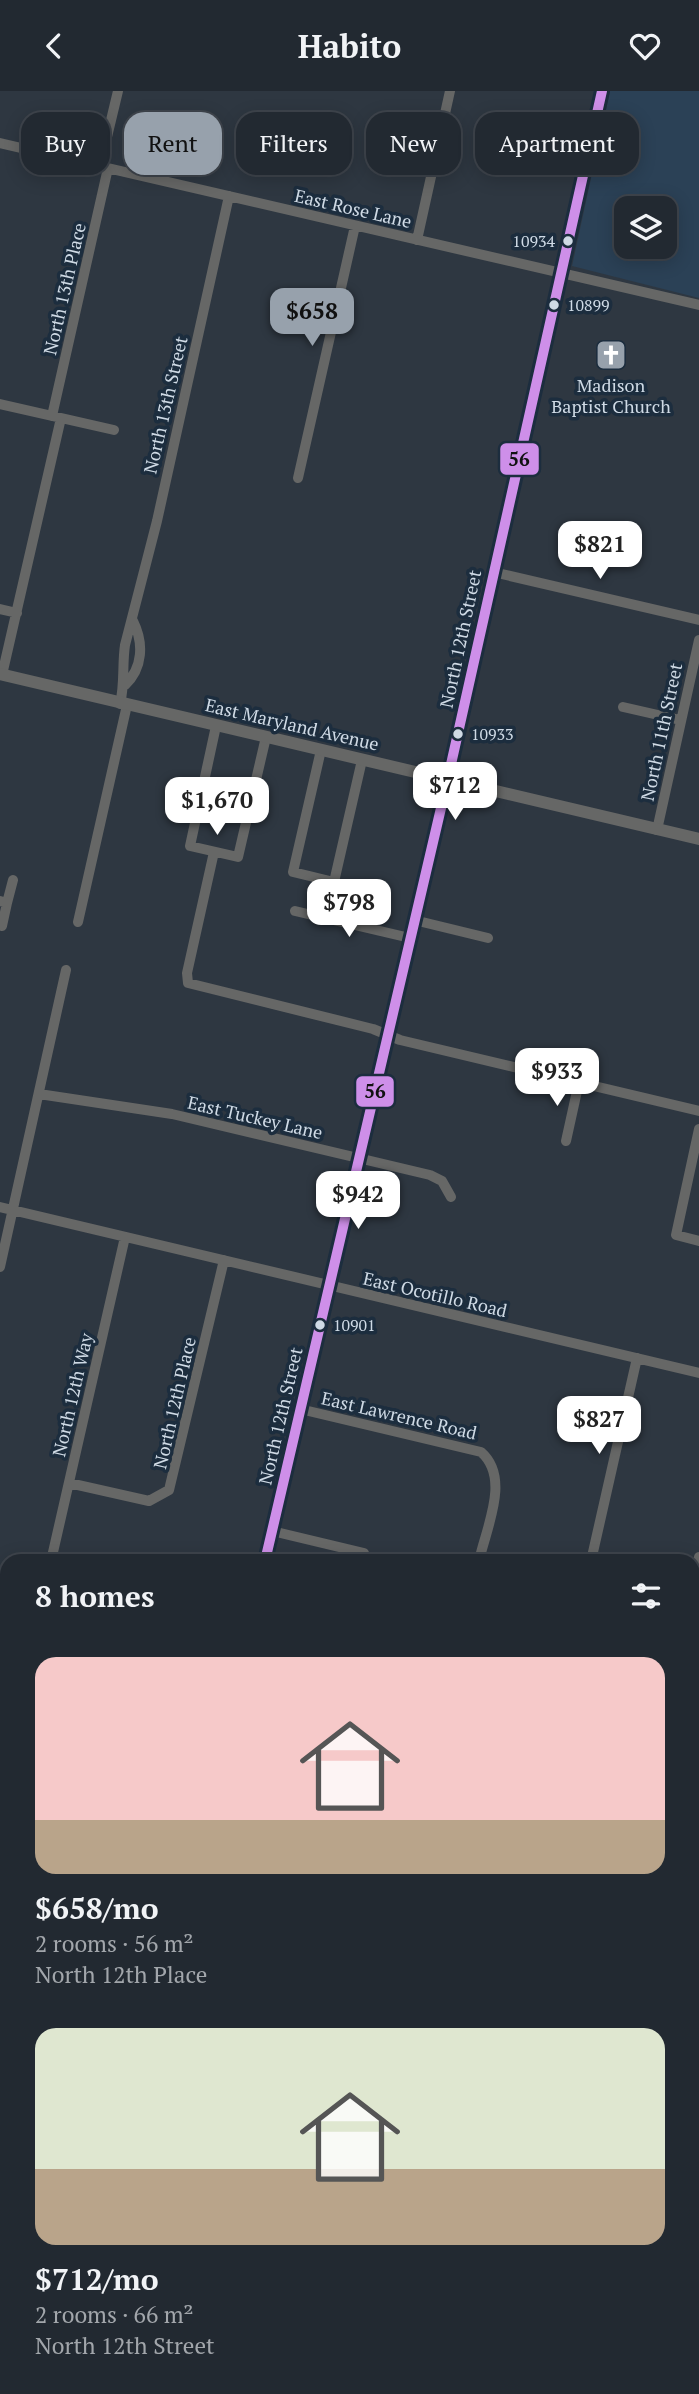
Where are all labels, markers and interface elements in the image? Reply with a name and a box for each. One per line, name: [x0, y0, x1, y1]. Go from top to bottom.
text: Habito: [298, 25, 401, 67]
icon: back: [35, 27, 73, 65]
icon: heart: [626, 27, 664, 65]
chip: Buy: [21, 112, 110, 175]
chip: Rent: [124, 112, 222, 175]
chip: Filters: [236, 112, 352, 175]
chip: New: [366, 112, 461, 175]
chip: Apartment: [475, 112, 639, 175]
street label: East Rose Lane: [292, 183, 414, 233]
map controls: [614, 196, 677, 259]
button: layers: [614, 196, 677, 259]
street label: North 13th Place: [37, 220, 91, 357]
place label: 10934: [512, 230, 555, 252]
marker: 10934: [561, 234, 575, 248]
pin: $658: [271, 289, 353, 348]
place label: 10899: [567, 294, 610, 316]
text: $658: [286, 295, 338, 326]
marker: 10899: [547, 298, 561, 312]
street label: North 13th Street: [138, 333, 193, 476]
church icon: Madison Baptist Church: [594, 338, 628, 372]
place label: Madison Baptist Church: [551, 373, 671, 418]
line badge: 56: [499, 442, 540, 476]
text: 56: [508, 446, 530, 471]
pin: $821: [559, 521, 641, 581]
text: $821: [574, 528, 626, 559]
street label: North 12th Street: [434, 567, 486, 710]
street label: North 11th Street: [635, 660, 687, 803]
street label: East Maryland Avenue: [203, 692, 381, 756]
place label: 10933: [471, 723, 514, 745]
marker: 10933: [451, 727, 465, 741]
pin: $712: [414, 763, 496, 822]
text: $712: [429, 769, 481, 800]
pin: $1,670: [160, 777, 274, 837]
text: $1,670: [181, 784, 253, 815]
pin: $798: [308, 879, 390, 939]
text: $798: [323, 886, 375, 917]
pin: $933: [516, 1049, 598, 1108]
text: $933: [531, 1055, 583, 1086]
line badge: 56: [355, 1075, 395, 1108]
text: 56: [364, 1078, 386, 1103]
street label: East Tuckey Lane: [185, 1090, 325, 1144]
pin: $942: [317, 1171, 399, 1231]
text: $942: [332, 1178, 384, 1209]
street label: East Ocotillo Road: [361, 1266, 510, 1322]
place label: 10901: [333, 1314, 376, 1336]
marker: 10901: [313, 1318, 327, 1332]
street label: North 12th Way: [46, 1330, 98, 1459]
street label: North 12th Place: [147, 1334, 201, 1471]
street label: North 12th Street: [253, 1344, 308, 1487]
street label: East Lawrence Road: [319, 1385, 479, 1445]
pin: $827: [558, 1397, 640, 1456]
text: $827: [573, 1403, 625, 1434]
text: 8 homes: [35, 1576, 154, 1616]
icon: filters: [627, 1577, 665, 1615]
icon: home: [287, 1703, 413, 1829]
text: $658/mo: [35, 1888, 159, 1928]
text: 2 rooms · 56 m²: [35, 1928, 194, 1959]
text: North 12th Place: [35, 1959, 207, 1990]
icon: home: [287, 2074, 413, 2200]
text: $712/mo: [35, 2259, 159, 2299]
text: 2 rooms · 66 m²: [35, 2299, 194, 2330]
text: North 12th Street: [35, 2330, 215, 2361]

